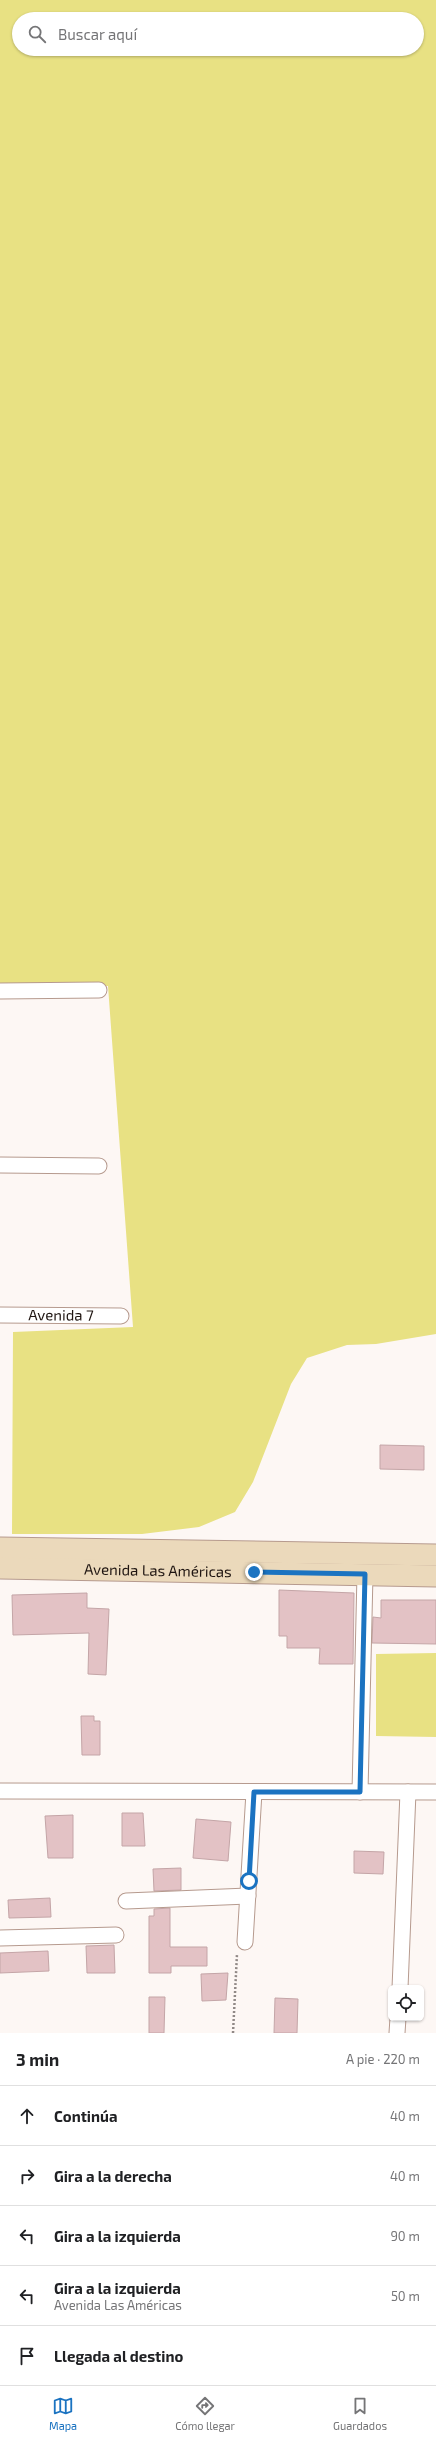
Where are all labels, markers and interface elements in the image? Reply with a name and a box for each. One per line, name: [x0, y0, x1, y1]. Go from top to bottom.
search box: [12, 12, 424, 56]
icon: search: [26, 23, 48, 45]
text: Buscar aquí: [58, 25, 137, 43]
street label: Avenida 7: [28, 1305, 94, 1324]
street label: Avenida Las Américas: [84, 1560, 232, 1580]
route end: [245, 1563, 263, 1581]
route start: [240, 1872, 258, 1890]
map controls: [388, 1985, 424, 2021]
button: locate: [388, 1985, 424, 2021]
text: 3 min: [16, 2049, 59, 2069]
text: A pie · 220 m: [346, 2051, 420, 2067]
icon: ahead: [16, 2105, 38, 2127]
text: Continúa: [54, 2107, 117, 2125]
text: 40 m: [390, 2108, 420, 2124]
icon: right: [16, 2165, 38, 2187]
text: Gira a la derecha: [54, 2167, 172, 2185]
text: 40 m: [390, 2168, 420, 2184]
icon: left: [16, 2225, 38, 2247]
text: Gira a la izquierda: [54, 2227, 181, 2245]
text: 90 m: [390, 2228, 420, 2244]
text: Gira a la izquierda: [54, 2279, 181, 2297]
icon: left: [16, 2285, 38, 2307]
text: 50 m: [391, 2288, 420, 2304]
text: Avenida Las Américas: [54, 2297, 182, 2313]
icon: arrive: [16, 2345, 38, 2367]
text: Llegada al destino: [54, 2347, 183, 2365]
tab: Mapa: [49, 2395, 77, 2432]
tab: Cómo llegar: [175, 2395, 235, 2432]
tab: Guardados: [333, 2395, 387, 2432]

